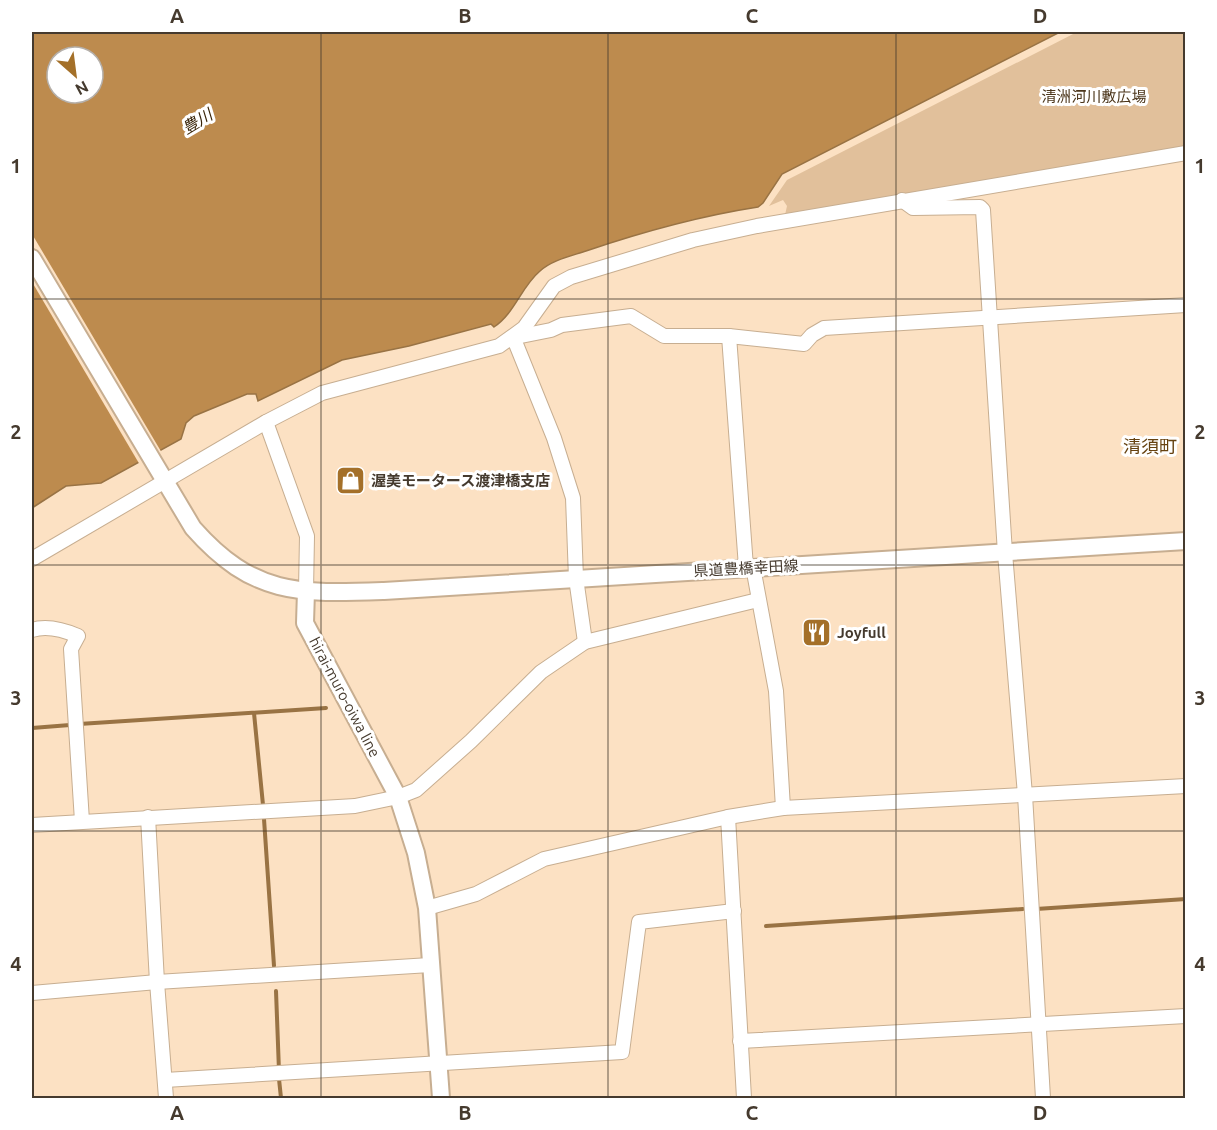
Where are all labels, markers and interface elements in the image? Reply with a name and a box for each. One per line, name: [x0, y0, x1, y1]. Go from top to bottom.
text: A: [170, 4, 184, 27]
text: B: [458, 4, 472, 27]
text: C: [746, 4, 759, 27]
text: D: [1033, 4, 1047, 27]
north arrow: [45, 45, 105, 105]
text: N: [73, 77, 92, 99]
park label: 清洲河川敷広場: [1041, 88, 1147, 105]
water label: 豊川: [179, 104, 217, 137]
text: 1: [10, 154, 22, 177]
text: 1: [1194, 154, 1206, 177]
text: 2: [10, 420, 22, 443]
text: 2: [1194, 420, 1206, 443]
district label: 清須町: [1123, 436, 1177, 456]
shop icon: 渥美モータース渡津橋支店: [334, 464, 366, 496]
place label: 渥美モータース渡津橋支店: [371, 472, 550, 489]
street label: 県道豊橋幸田線: [693, 557, 799, 579]
restaurant icon: Joyfull: [800, 616, 832, 648]
place label: Joyfull: [837, 624, 886, 641]
street label: hirai-muro-oiwa line: [306, 634, 384, 760]
text: 3: [10, 686, 22, 709]
text: 3: [1194, 686, 1206, 709]
text: 4: [10, 952, 22, 975]
text: 4: [1194, 952, 1206, 975]
text: A: [170, 1101, 184, 1124]
text: B: [458, 1101, 472, 1124]
text: C: [746, 1101, 759, 1124]
text: D: [1033, 1101, 1047, 1124]

